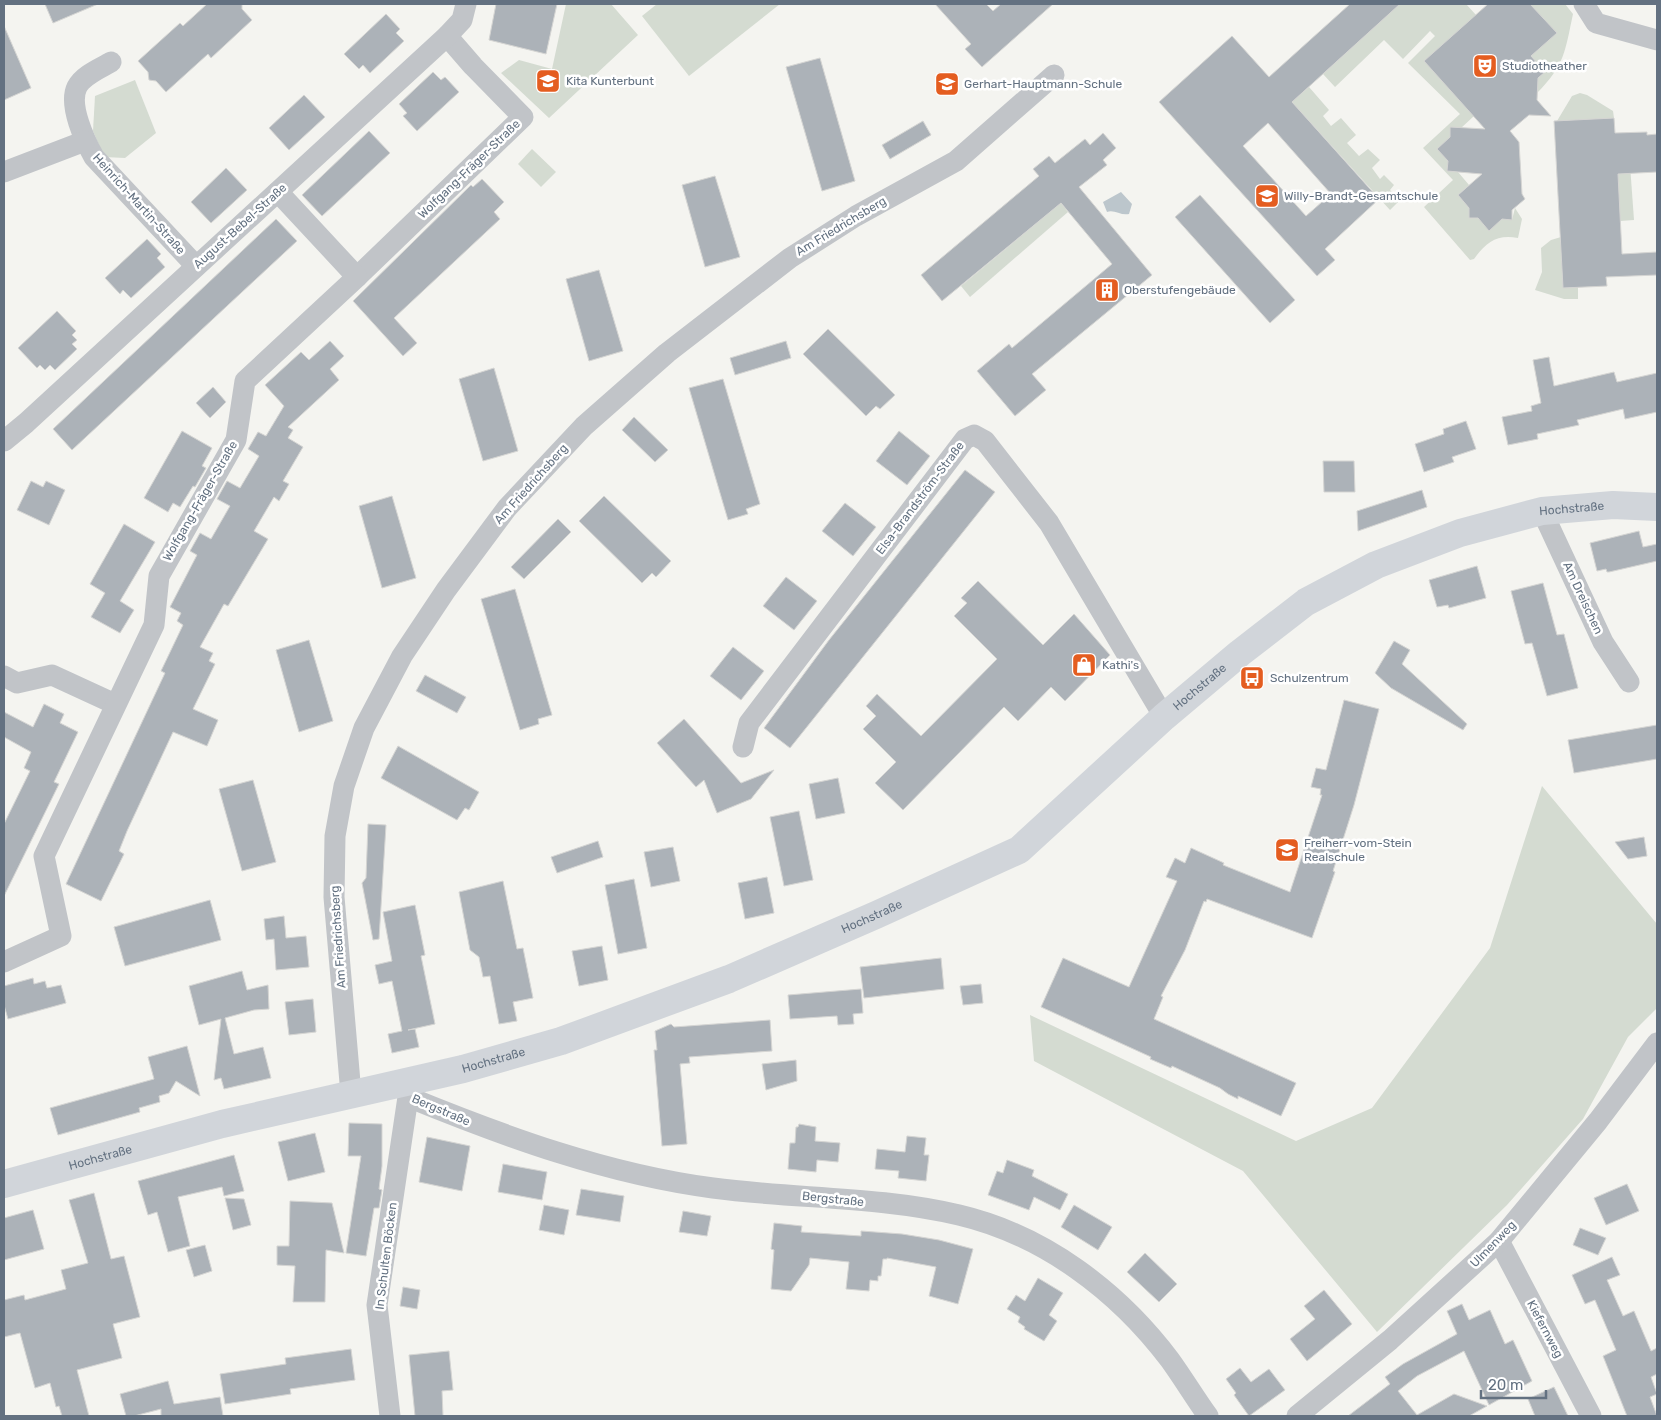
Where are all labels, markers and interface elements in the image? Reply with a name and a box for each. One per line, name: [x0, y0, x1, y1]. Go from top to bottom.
theatre icon: Studiotheather: [1472, 53, 1498, 79]
place label: Studiotheather: [1502, 59, 1587, 73]
school or university icon: Kita Kunterbunt: [535, 68, 561, 94]
school or university icon: Gerhart-Hauptmann-Schule: [934, 71, 960, 97]
place label: Kita Kunterbunt: [566, 74, 654, 88]
place label: Gerhart-Hauptmann-Schule: [964, 77, 1122, 91]
street label: Wolfgang-Fräger-Straße: [415, 116, 523, 221]
street label: Heinrich-Martin-Straße: [90, 151, 188, 257]
street label: August-Bebel-Straße: [191, 180, 290, 271]
school or university icon: Willy-Brandt-Gesamtschule: [1254, 183, 1280, 209]
place label: Willy-Brandt-Gesamtschule: [1284, 189, 1438, 203]
street label: Am Friedrichsberg: [793, 194, 889, 258]
building icon: Oberstufengebäude: [1094, 277, 1120, 303]
place label: Oberstufengebäude: [1124, 283, 1236, 297]
street label: Wolfgang-Fräger-Straße: [160, 438, 240, 563]
street label: Elsa-Brandström-Straße: [873, 439, 967, 557]
street label: Am Friedrichsberg: [491, 441, 571, 527]
street label: Hochstraße: [1539, 499, 1605, 518]
street label: Am Dreischen: [1560, 560, 1606, 636]
shop icon: Kathi's: [1071, 652, 1097, 678]
place label: Kathi's: [1102, 658, 1139, 672]
street label: Hochstraße: [1170, 661, 1229, 713]
bus stop icon: Schulzentrum: [1239, 665, 1265, 691]
place label: Schulzentrum: [1270, 671, 1349, 685]
place label: Freiherr-vom-Stein Realschule: [1304, 836, 1412, 864]
school or university icon: Freiherr-vom-Stein Realschule: [1274, 837, 1300, 863]
street label: Am Friedrichsberg: [327, 885, 349, 989]
street label: Hochstraße: [839, 897, 905, 936]
street label: Hochstraße: [460, 1045, 527, 1076]
street label: Bergstraße: [410, 1091, 473, 1129]
street label: Hochstraße: [67, 1142, 134, 1173]
street label: Bergstraße: [801, 1189, 865, 1209]
street label: In Schulten Böcken: [372, 1202, 400, 1310]
street label: Ulmenweg: [1467, 1218, 1519, 1270]
street label: Kiefernweg: [1524, 1298, 1566, 1360]
scale bar: [1481, 1368, 1546, 1400]
text: 20 m: [1488, 1376, 1523, 1394]

